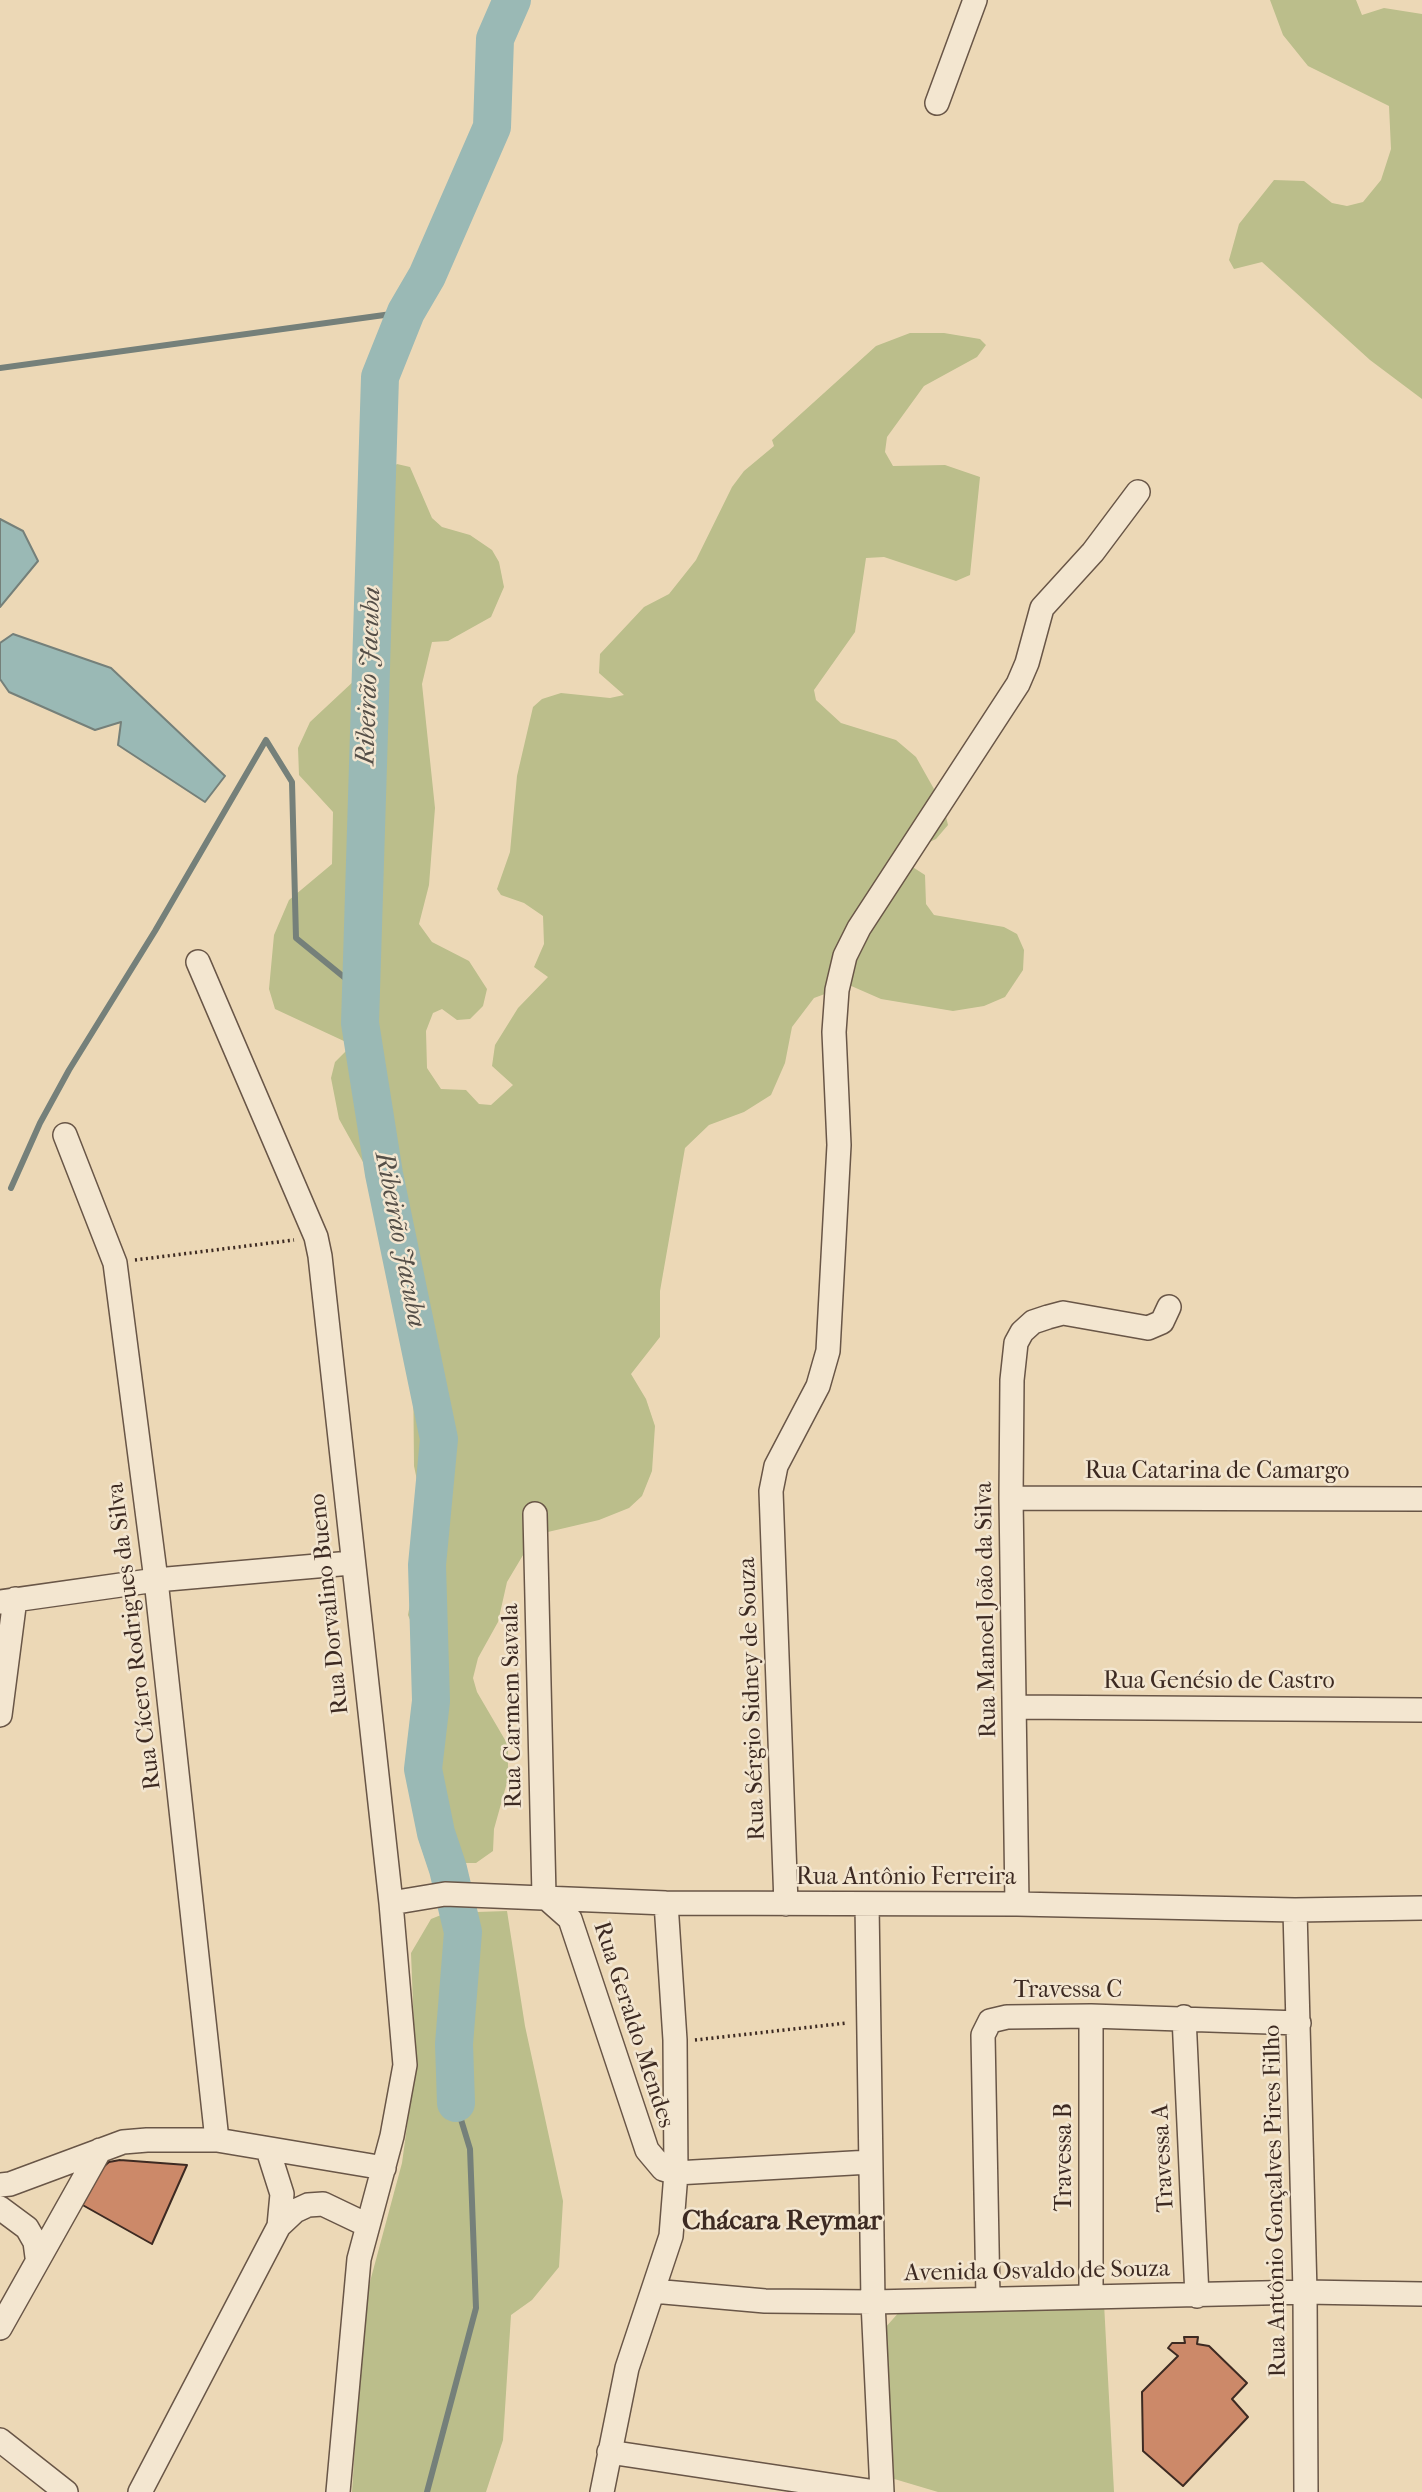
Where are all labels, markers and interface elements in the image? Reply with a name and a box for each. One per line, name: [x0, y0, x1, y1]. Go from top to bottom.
water label: Ribeirão Jacuba: [351, 586, 389, 766]
water label: Ribeirão Jacuba: [367, 1150, 431, 1330]
street label: Rua Catarina de Camargo: [1085, 1458, 1349, 1486]
street label: Rua Cícero Rodrigues da Silva: [102, 1481, 168, 1791]
street label: Rua Manoel João da Silva: [970, 1482, 1004, 1738]
street label: Rua Dorvalino Bueno: [304, 1492, 356, 1716]
street label: Rua Sérgio Sidney de Souza: [734, 1557, 772, 1841]
street label: Rua Carmem Savala: [497, 1603, 529, 1809]
street label: Rua Genésio de Castro: [1103, 1668, 1335, 1696]
street label: Rua Antônio Ferreira: [796, 1864, 1016, 1892]
street label: Rua Geraldo Mendes: [586, 1918, 680, 2132]
street label: Travessa C: [1014, 1977, 1122, 2005]
street label: Rua Antônio Gonçalves Pires Filho: [1259, 2024, 1293, 2378]
street label: Travessa B: [1051, 2103, 1079, 2211]
street label: Travessa A: [1147, 2103, 1181, 2213]
district label: Chácara Reymar: [682, 2205, 882, 2239]
street label: Avenida Osvaldo de Souza: [904, 2255, 1170, 2289]

